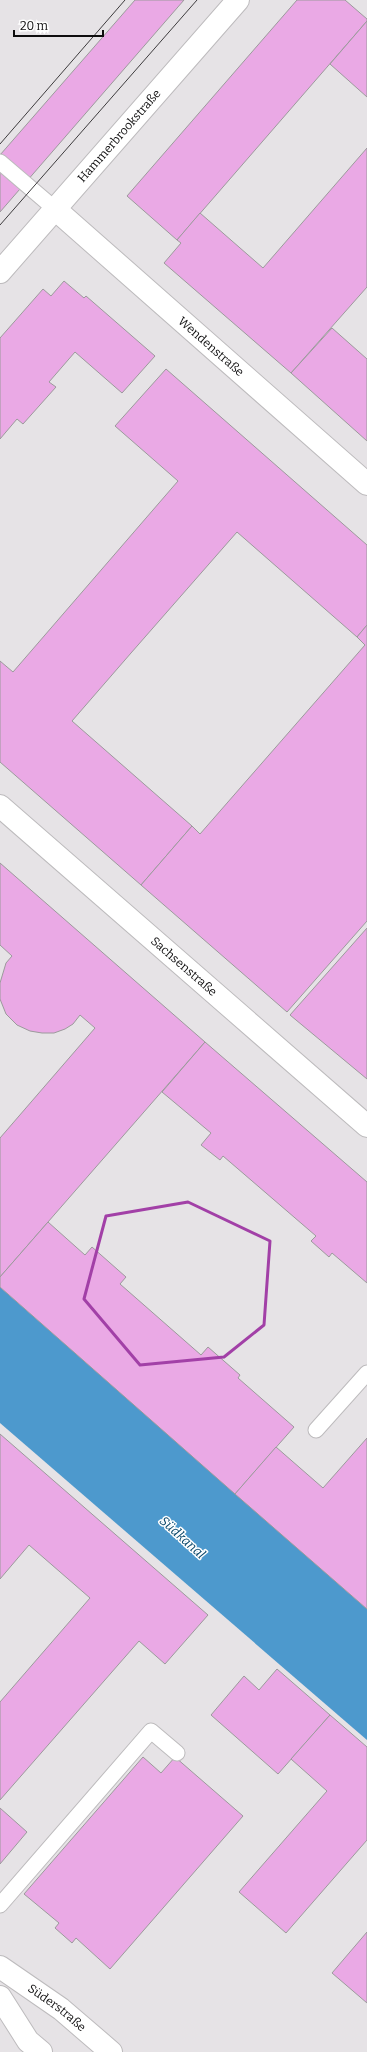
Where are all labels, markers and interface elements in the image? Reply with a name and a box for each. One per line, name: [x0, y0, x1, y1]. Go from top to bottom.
scale bar: [14, 12, 103, 38]
text: 20 m: [20, 19, 49, 33]
street label: Hammerbrookstraße: [75, 87, 164, 185]
street label: Wendenstraße: [175, 314, 247, 379]
street label: Sachsenstraße: [148, 934, 220, 999]
water label: Südkanal: [157, 1513, 209, 1562]
street label: Süderstraße: [25, 1981, 89, 2034]

